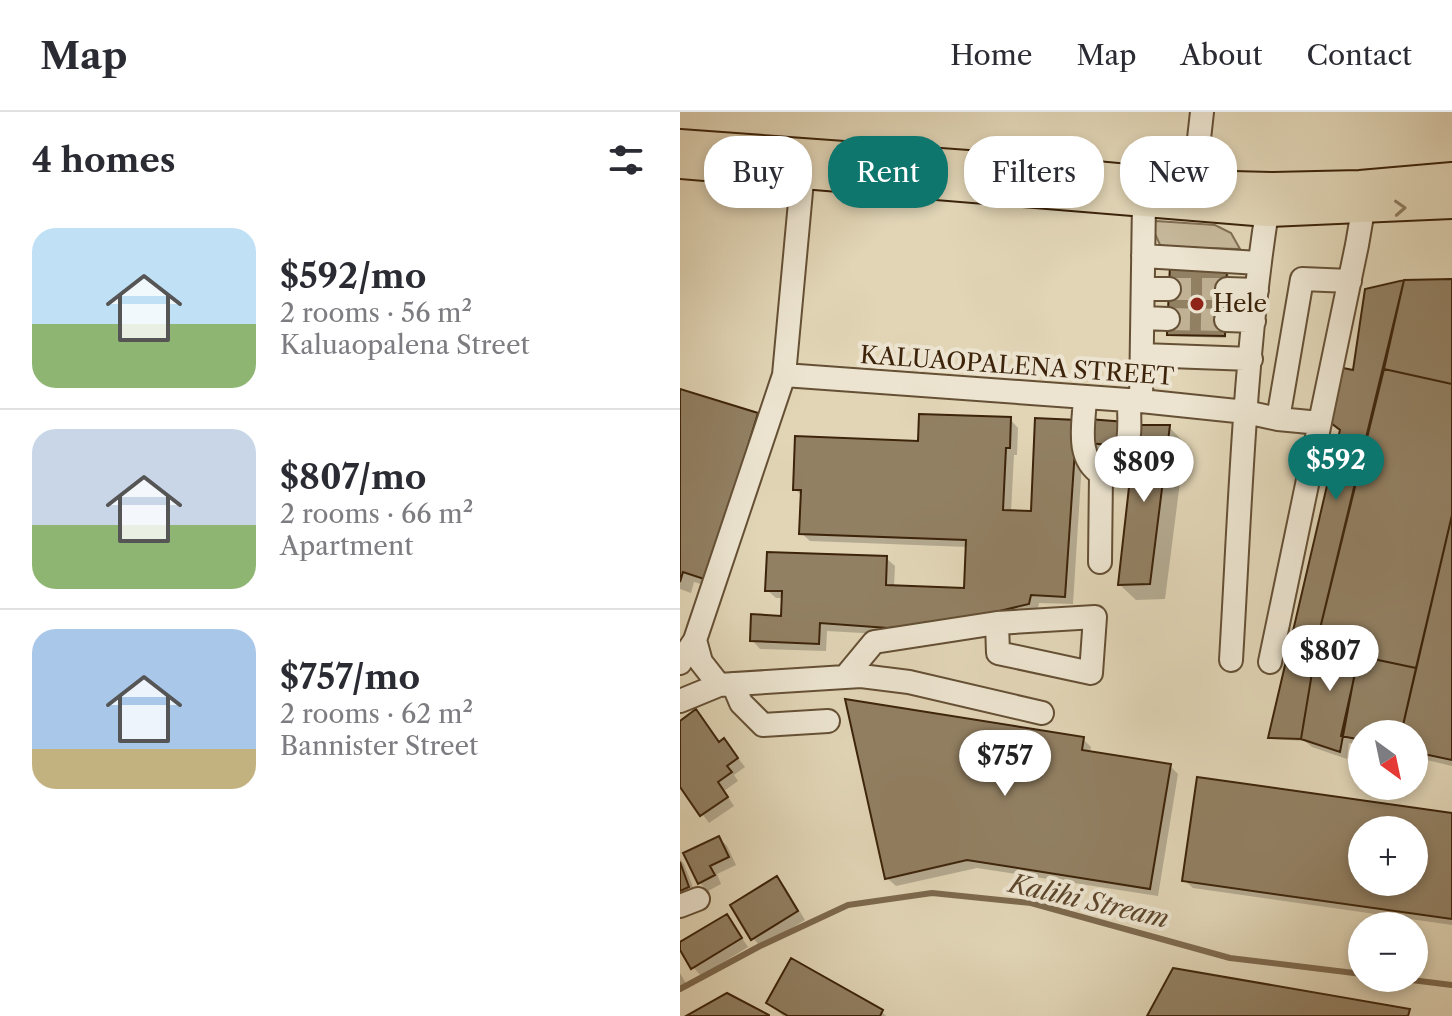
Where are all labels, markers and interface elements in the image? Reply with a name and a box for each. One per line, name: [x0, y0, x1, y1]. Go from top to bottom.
text: Map: [40, 32, 128, 79]
text: Home: [950, 38, 1032, 72]
text: Map: [1076, 38, 1136, 72]
text: About: [1180, 38, 1262, 72]
text: Contact: [1306, 38, 1412, 72]
chip: Buy: [704, 136, 812, 208]
chip: Rent: [828, 136, 948, 208]
chip: Filters: [964, 136, 1104, 208]
chip: New: [1120, 136, 1237, 208]
icon: filters: [604, 138, 648, 182]
text: 4 homes: [32, 139, 176, 181]
one-way arrow: [1394, 200, 1407, 217]
text: $592/mo: [280, 255, 426, 297]
icon: home: [96, 260, 192, 356]
place label: Hele: [1213, 289, 1267, 318]
marker: Hele: [1188, 295, 1206, 313]
text: 2 rooms · 56 m²: [280, 297, 472, 329]
text: Kaluaopalena Street: [280, 329, 530, 361]
street label: KALUAOPALENA STREET: [859, 340, 1175, 391]
pin: $592: [1289, 434, 1383, 502]
pin: $809: [1097, 436, 1191, 504]
text: $592: [1306, 444, 1366, 476]
text: $809: [1113, 446, 1175, 478]
text: $807/mo: [280, 456, 426, 498]
icon: home: [96, 461, 192, 557]
text: 2 rooms · 66 m²: [280, 498, 473, 530]
text: Apartment: [280, 530, 413, 562]
pin: $807: [1283, 625, 1377, 693]
text: $807: [1300, 635, 1360, 667]
text: $757/mo: [280, 656, 420, 698]
icon: home: [96, 661, 192, 757]
text: 2 rooms · 62 m²: [280, 698, 473, 730]
north arrow: [1348, 720, 1428, 800]
map controls: [1348, 720, 1428, 992]
text: Bannister Street: [280, 730, 478, 762]
pin: $757: [958, 730, 1052, 798]
text: $757: [977, 740, 1033, 772]
button: +: [1348, 816, 1428, 896]
water label: Kalihi Stream: [1004, 867, 1172, 935]
button: −: [1348, 912, 1428, 992]

